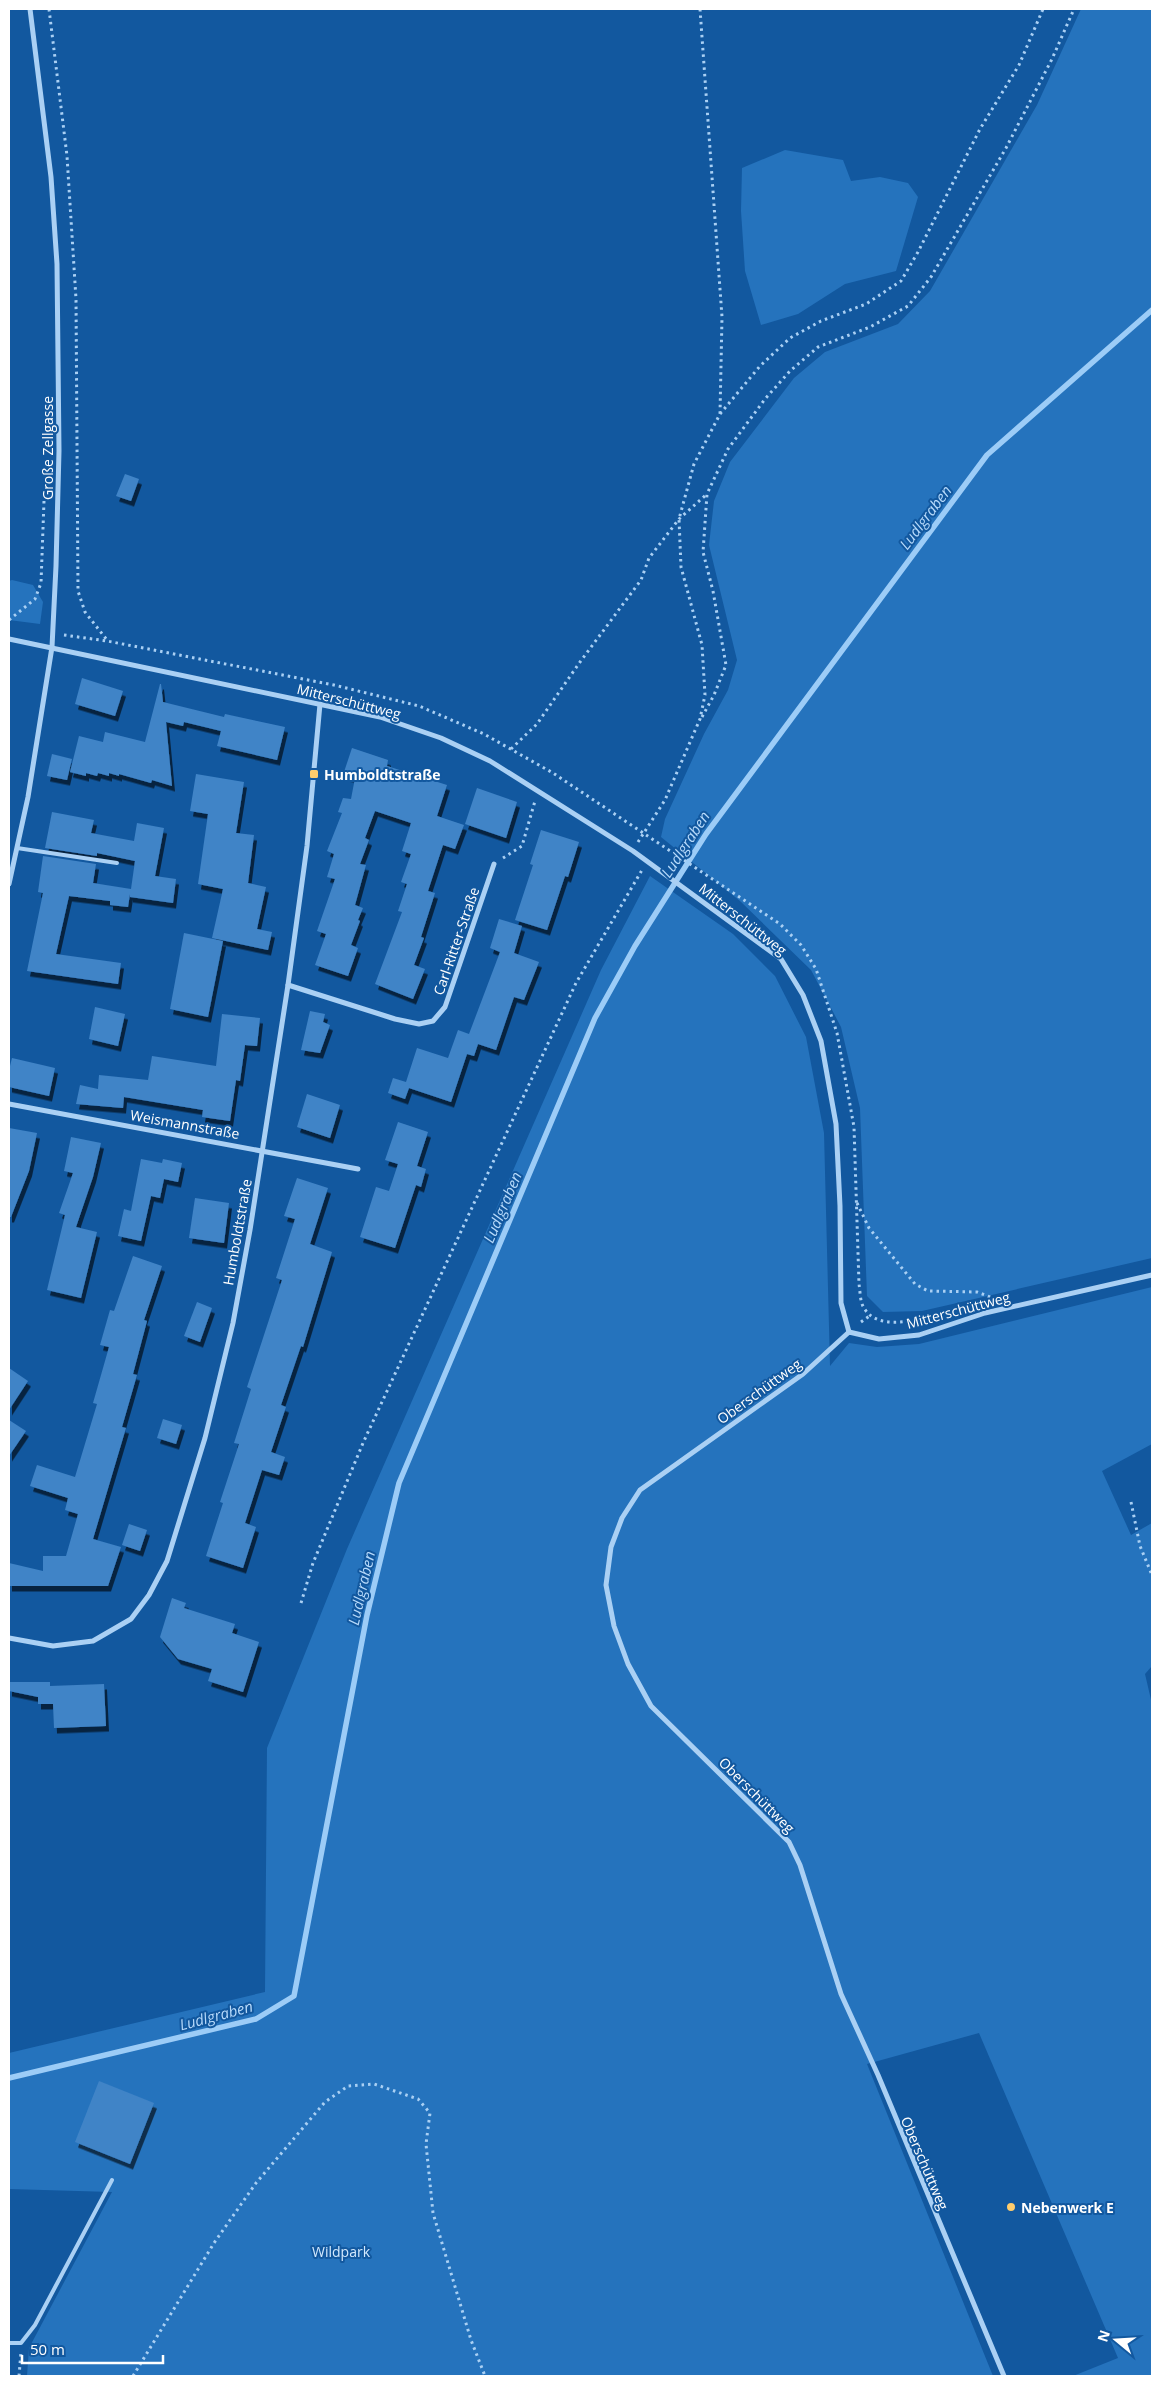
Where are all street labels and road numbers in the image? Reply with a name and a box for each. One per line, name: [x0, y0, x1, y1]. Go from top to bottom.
street label: Große Zellgasse: [38, 396, 57, 500]
street label: Mitterschüttweg: [295, 679, 403, 723]
street label: Mitterschüttweg: [695, 879, 791, 960]
street label: Carl-Ritter-Straße: [429, 884, 483, 998]
street label: Weismannstraße: [129, 1105, 241, 1143]
street label: Humboldtstraße: [218, 1177, 256, 1287]
street label: Mitterschüttweg: [904, 1287, 1012, 1333]
street label: Oberschüttweg: [713, 1354, 805, 1428]
street label: Oberschüttweg: [715, 1753, 799, 1837]
street label: Oberschüttweg: [897, 2113, 953, 2213]

